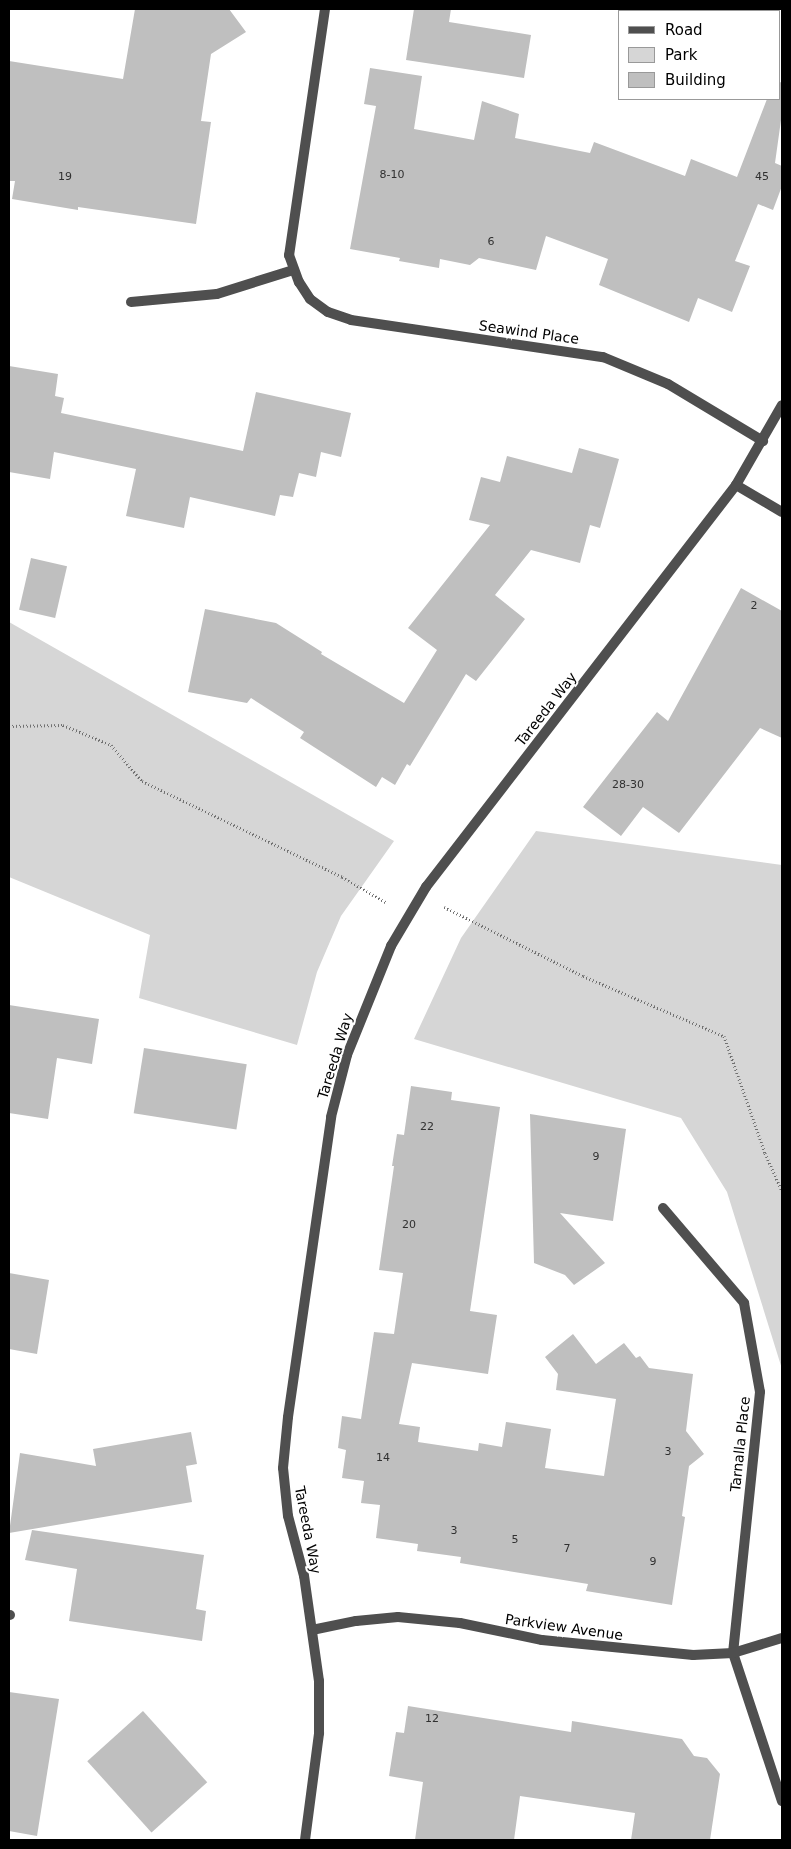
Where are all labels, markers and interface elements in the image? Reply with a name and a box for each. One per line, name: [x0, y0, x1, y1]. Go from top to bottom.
legend: [618, 10, 781, 100]
text: Road: [665, 21, 703, 39]
text: Park: [665, 46, 697, 64]
text: Building: [665, 71, 726, 89]
house number: 8-10: [380, 168, 404, 182]
house number: 19: [58, 170, 72, 184]
house number: 45: [755, 170, 769, 184]
house number: 6: [488, 235, 494, 249]
street label: Seawind Place: [478, 317, 580, 347]
house number: 2: [751, 599, 757, 613]
street label: Tareeda Way: [512, 669, 580, 749]
house number: 28-30: [612, 778, 644, 792]
street label: Tareeda Way: [314, 1011, 356, 1101]
house number: 22: [420, 1120, 434, 1134]
house number: 9: [593, 1150, 599, 1164]
house number: 20: [402, 1218, 416, 1232]
street label: Tarnalla Place: [727, 1395, 753, 1493]
house number: 3: [665, 1445, 671, 1459]
house number: 14: [376, 1451, 390, 1465]
street label: Tareeda Way: [291, 1485, 325, 1575]
house number: 3: [451, 1524, 457, 1538]
house number: 5: [512, 1533, 518, 1547]
house number: 7: [564, 1542, 570, 1556]
house number: 9: [650, 1555, 656, 1569]
street label: Parkview Avenue: [504, 1610, 624, 1644]
house number: 12: [425, 1712, 439, 1726]

